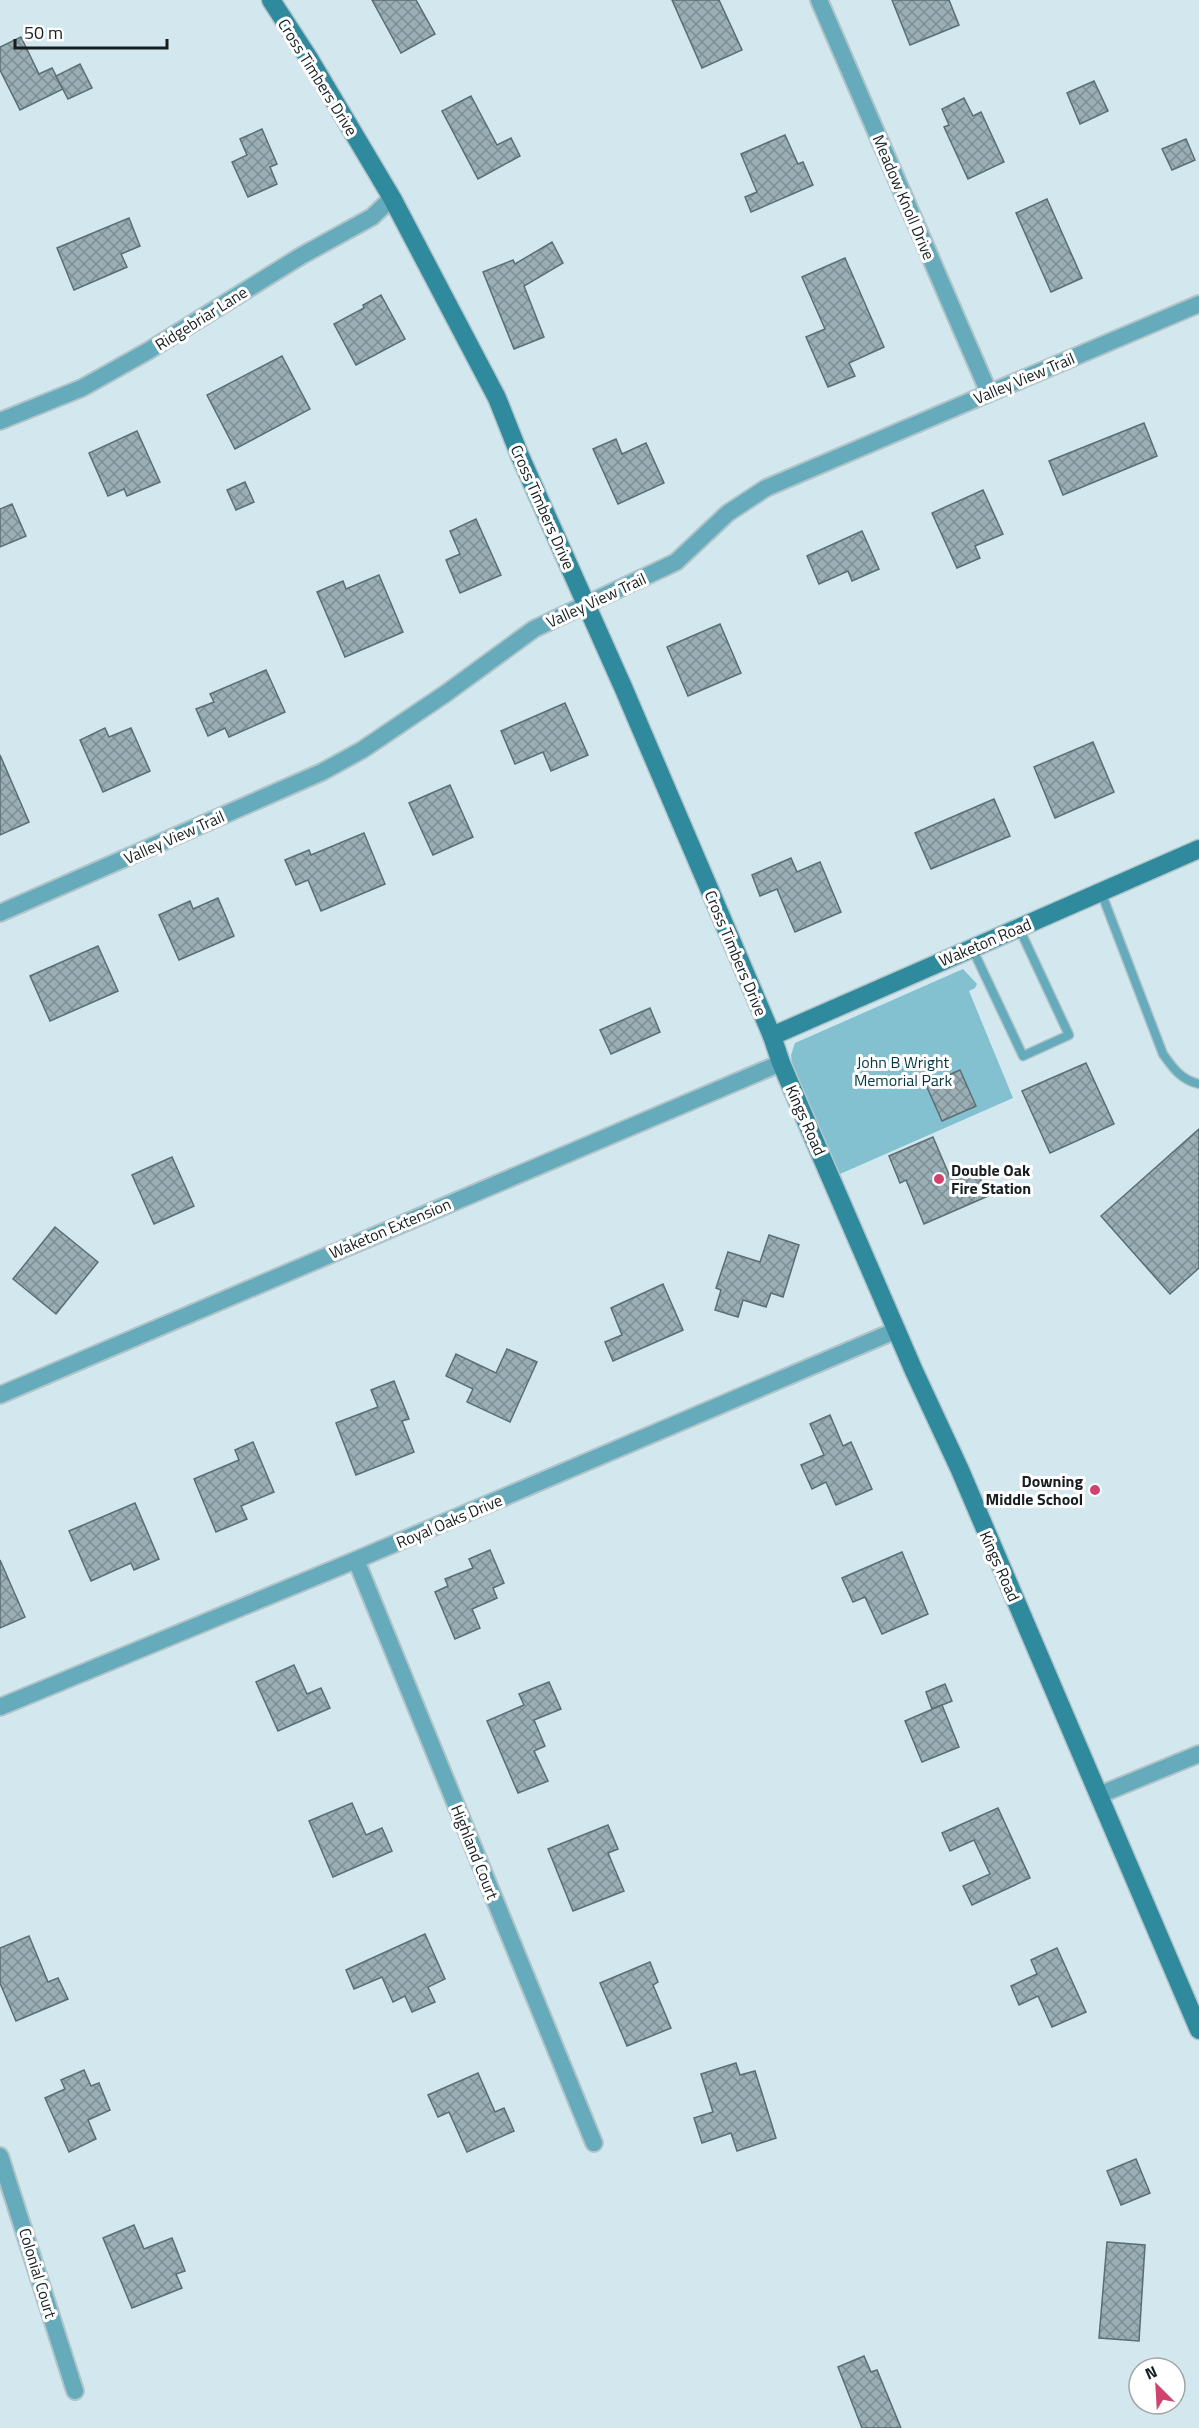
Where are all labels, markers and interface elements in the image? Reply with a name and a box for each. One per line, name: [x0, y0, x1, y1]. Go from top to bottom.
scale bar: [15, 12, 166, 50]
street label: Cross Timbers Drive: [272, 14, 364, 140]
text: 50 m: [24, 19, 63, 46]
street label: Meadow Knoll Drive: [867, 131, 941, 263]
street label: Ridgebriar Lane: [150, 280, 252, 356]
street label: Valley View Trail: [970, 346, 1078, 410]
street label: Cross Timbers Drive: [505, 441, 581, 573]
street label: Valley View Trail: [542, 566, 650, 634]
street label: Valley View Trail: [120, 804, 228, 870]
street label: Cross Timbers Drive: [699, 887, 773, 1019]
street label: Waketon Road: [935, 912, 1035, 972]
park label: John B Wright Memorial Park: [854, 1050, 952, 1092]
street label: Kings Road: [780, 1081, 832, 1159]
place label: Double Oak Fire Station: [951, 1158, 1031, 1200]
marker: Double Oak Fire Station: [932, 1172, 946, 1186]
street label: Waketon Extension: [325, 1192, 455, 1264]
place label: Downing Middle School: [986, 1469, 1083, 1511]
marker: Downing Middle School: [1088, 1483, 1102, 1497]
street label: Royal Oaks Drive: [392, 1488, 506, 1554]
street label: Kings Road: [974, 1527, 1026, 1605]
street label: Highland Court: [445, 1801, 505, 1903]
street label: Colonial Court: [13, 2225, 63, 2321]
north arrow: [1127, 2356, 1187, 2416]
text: N: [1141, 2359, 1161, 2386]

